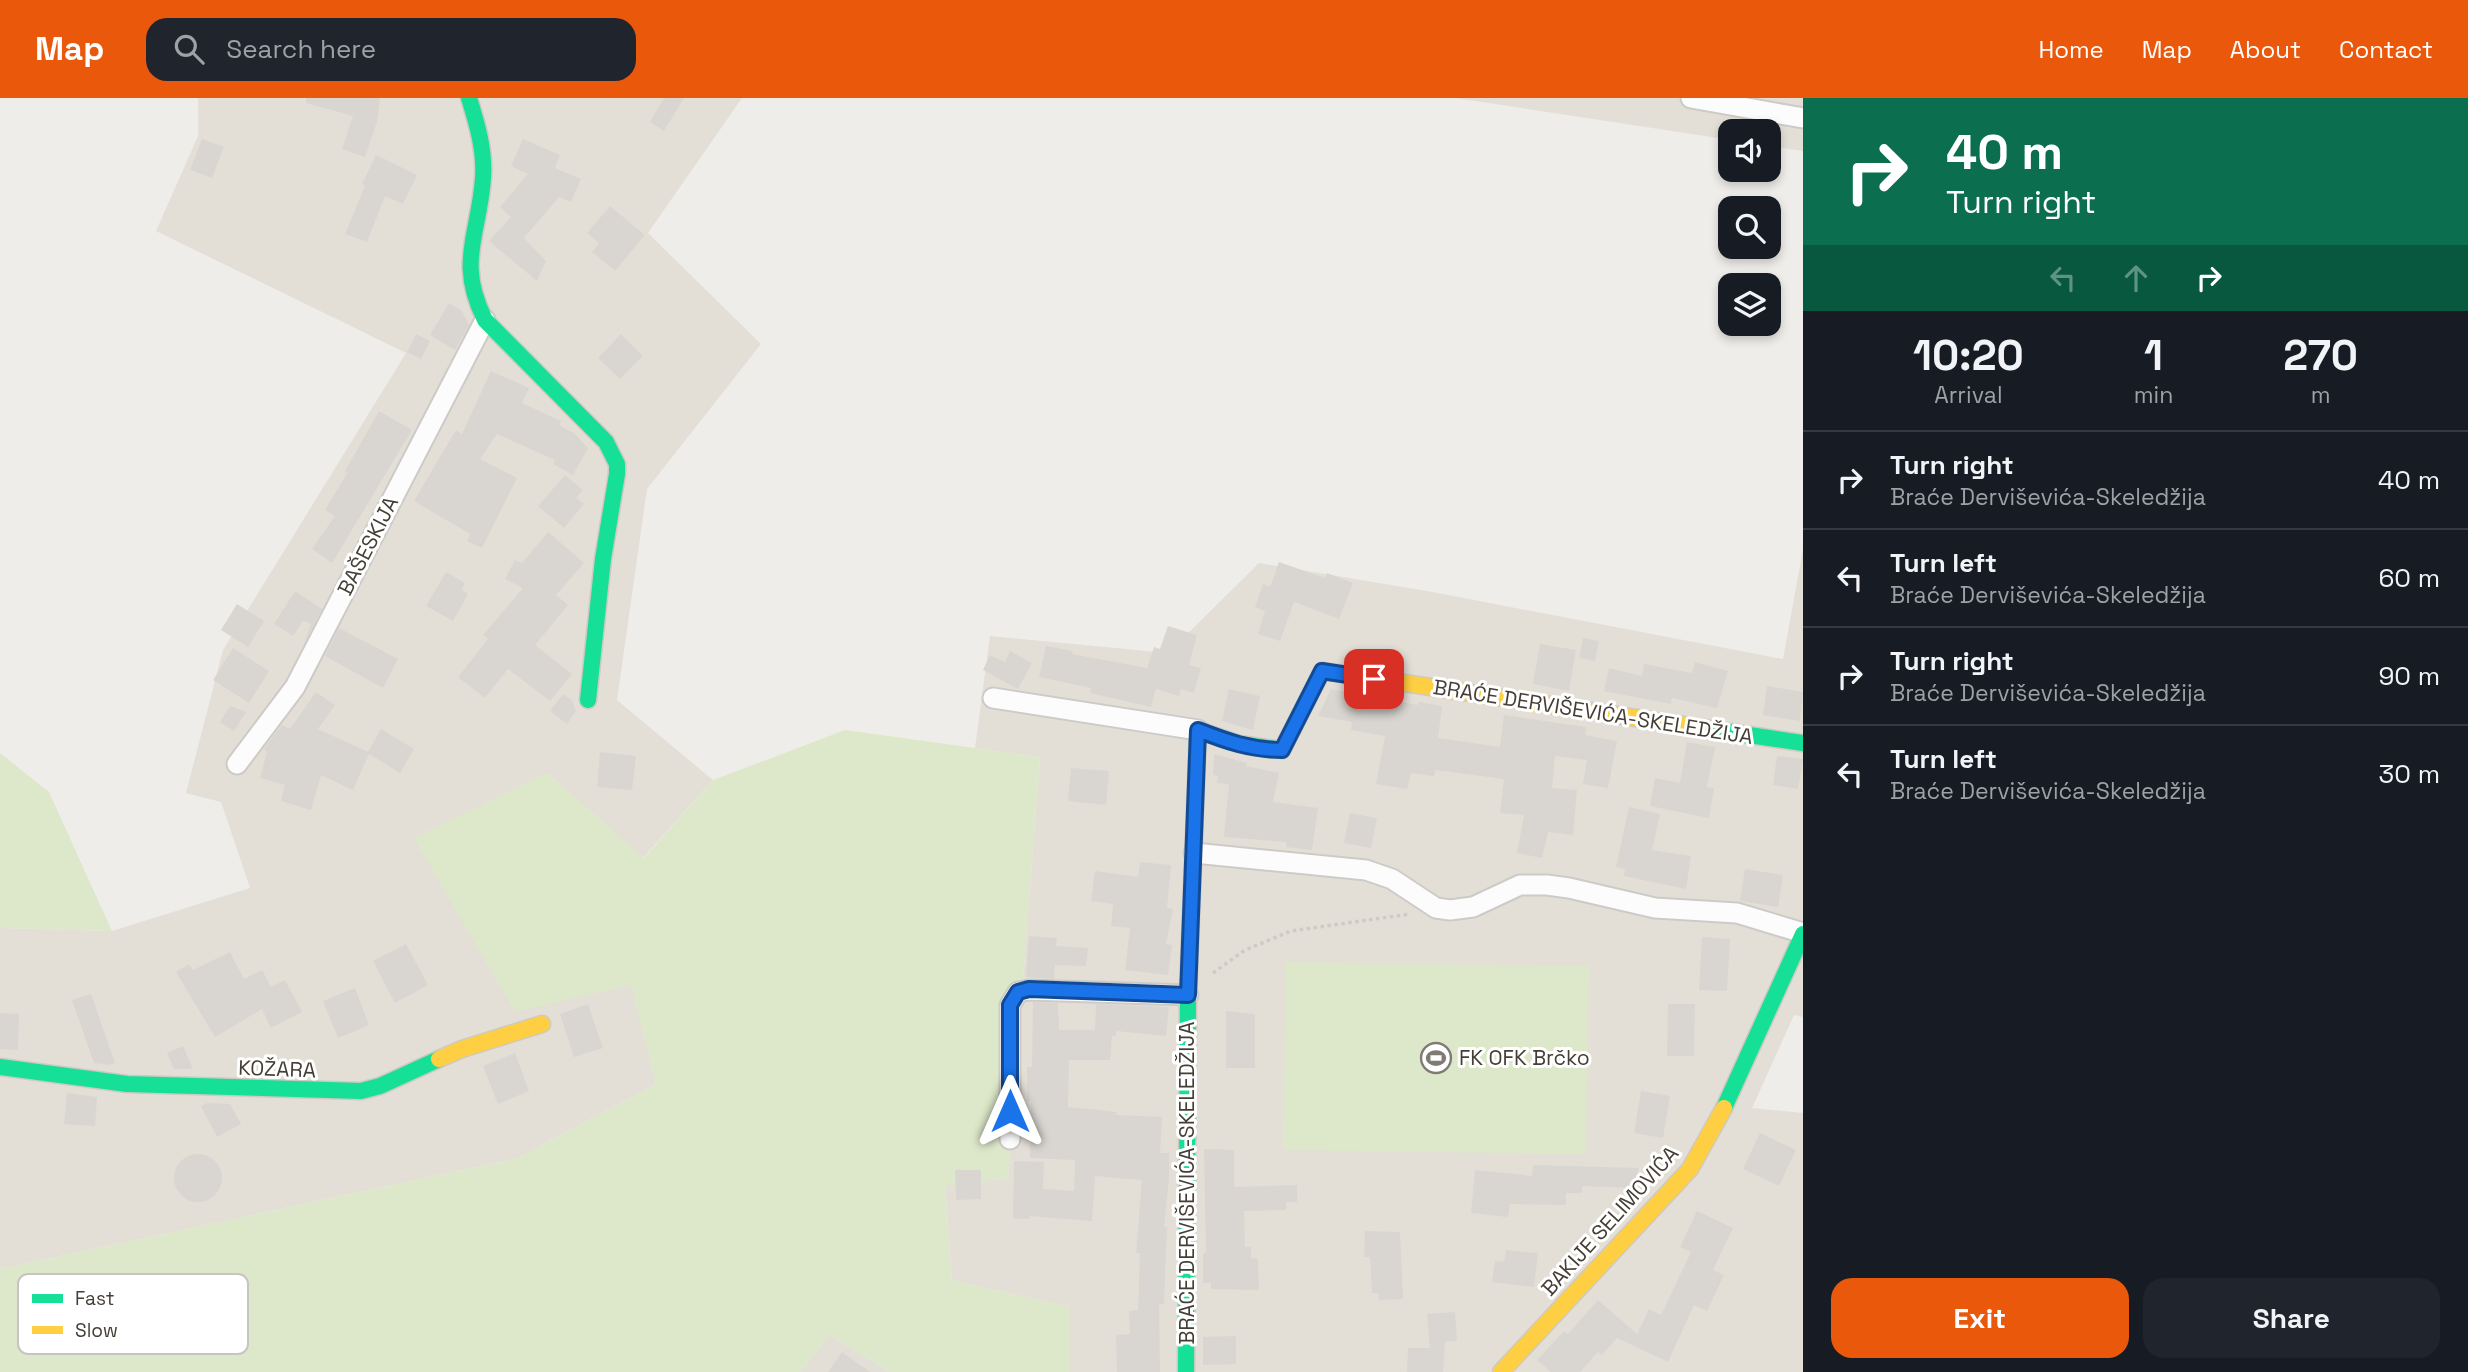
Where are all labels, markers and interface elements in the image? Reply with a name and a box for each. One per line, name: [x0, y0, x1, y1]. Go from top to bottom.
search box: [146, 18, 636, 81]
text: Map: [35, 28, 104, 70]
icon: search: [170, 30, 208, 68]
text: Search here: [226, 32, 376, 66]
text: Home: [2038, 34, 2104, 65]
text: Map: [2142, 34, 2192, 65]
text: About: [2230, 34, 2301, 65]
text: Contact: [2339, 34, 2433, 65]
map controls: [1718, 119, 1781, 336]
button: sound: [1718, 119, 1781, 182]
text: 40 m: [1946, 121, 2063, 183]
icon: right: [1831, 126, 1922, 217]
text: Turn right: [1946, 182, 2096, 222]
button: search: [1718, 196, 1781, 259]
icon: left: [2044, 259, 2082, 297]
icon: ahead: [2117, 259, 2155, 297]
icon: right: [2190, 259, 2228, 297]
button: layers: [1718, 273, 1781, 336]
text: 10:20: [1913, 329, 2024, 382]
text: 1: [2144, 329, 2163, 382]
text: 270: [2283, 329, 2358, 382]
text: Arrival: [1934, 380, 2003, 410]
text: min: [2134, 380, 2173, 410]
text: m: [2311, 380, 2330, 410]
text: Turn right: [1890, 448, 2014, 482]
icon: right: [1831, 461, 1869, 499]
text: 40 m: [2378, 463, 2440, 497]
text: Braće Derviševića-Skeledžija: [1890, 482, 2206, 512]
street label: BAŠESKIJA: [331, 492, 404, 600]
text: Turn left: [1890, 546, 1997, 580]
icon: left: [1831, 559, 1869, 597]
text: 60 m: [2378, 561, 2440, 595]
text: Braće Derviševića-Skeledžija: [1890, 580, 2206, 610]
text: Turn right: [1890, 644, 2014, 678]
pin: [1344, 649, 1404, 709]
icon: right: [1831, 657, 1869, 695]
text: 90 m: [2378, 659, 2440, 693]
icon: arrive: [1355, 660, 1393, 698]
street label: BRAĆE DERVIŠEVIĆA-SKELEDŽIJA: [1431, 673, 1755, 750]
text: Braće Derviševića-Skeledžija: [1890, 678, 2206, 708]
text: Turn left: [1890, 742, 1997, 776]
icon: left: [1831, 755, 1869, 793]
text: 30 m: [2379, 757, 2440, 791]
text: Braće Derviševića-Skeledžija: [1890, 776, 2206, 806]
street label: BRAĆE DERVIŠEVIĆA-SKELEDŽIJA: [1173, 1021, 1200, 1345]
sports icon: FK OFK Brčko: [1419, 1041, 1453, 1075]
place label: FK OFK Brčko: [1459, 1044, 1590, 1071]
street label: KOŽARA: [238, 1054, 316, 1083]
position arrow: [973, 1074, 1047, 1148]
street label: BAKIJE SELIMOVIĆA: [1535, 1140, 1684, 1301]
legend: [18, 1274, 248, 1354]
button: Exit: [1831, 1278, 2129, 1358]
button: Share: [2143, 1278, 2440, 1358]
text: Fast: [75, 1286, 115, 1311]
text: Slow: [75, 1318, 118, 1343]

